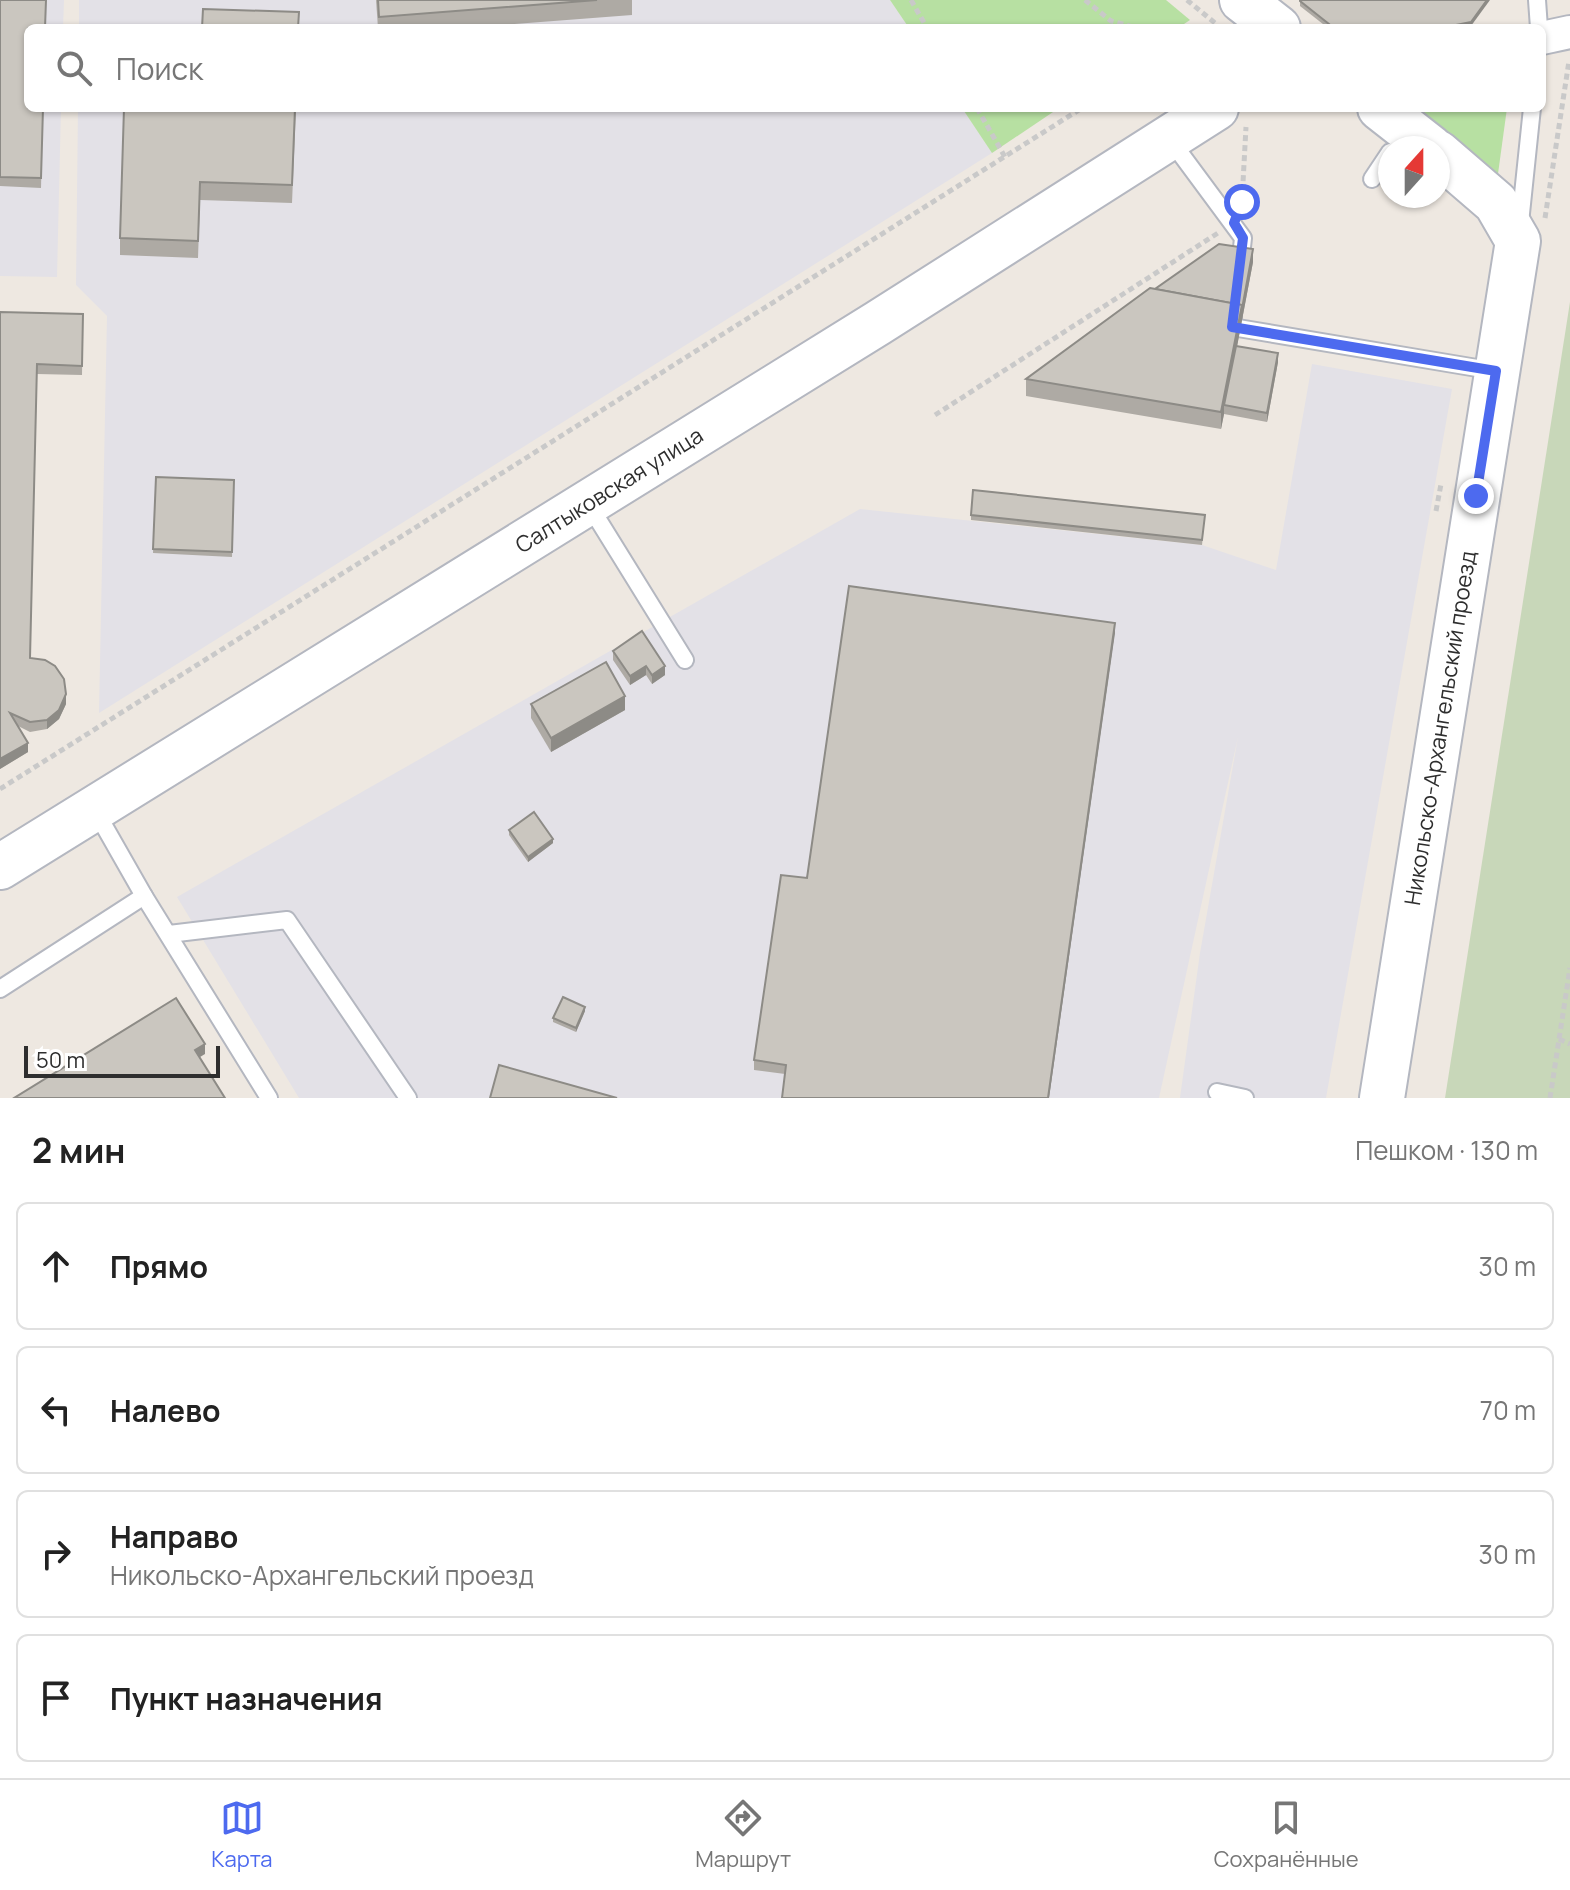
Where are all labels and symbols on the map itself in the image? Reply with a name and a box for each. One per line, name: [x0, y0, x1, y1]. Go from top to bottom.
north arrow: [1378, 136, 1450, 208]
route start: [1224, 184, 1260, 220]
street label: Салтыковская улица: [509, 420, 709, 560]
route end: [1458, 478, 1494, 514]
street label: Никольско-Архангельский проезд: [1397, 549, 1483, 907]
scale bar: [24, 1042, 220, 1078]

